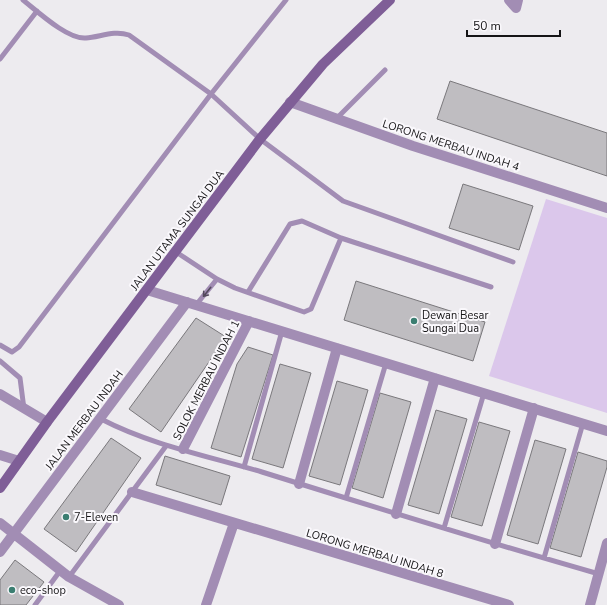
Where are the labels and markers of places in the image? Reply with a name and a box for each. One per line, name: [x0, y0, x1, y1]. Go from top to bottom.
place label: Dewan Besar Sungai Dua: [422, 308, 488, 336]
marker: Dewan Besar Sungai Dua: [409, 316, 419, 326]
place label: 7-Eleven: [74, 510, 118, 525]
marker: 7-Eleven: [61, 512, 71, 522]
place label: eco-shop: [20, 583, 66, 598]
marker: eco-shop: [7, 585, 17, 595]

